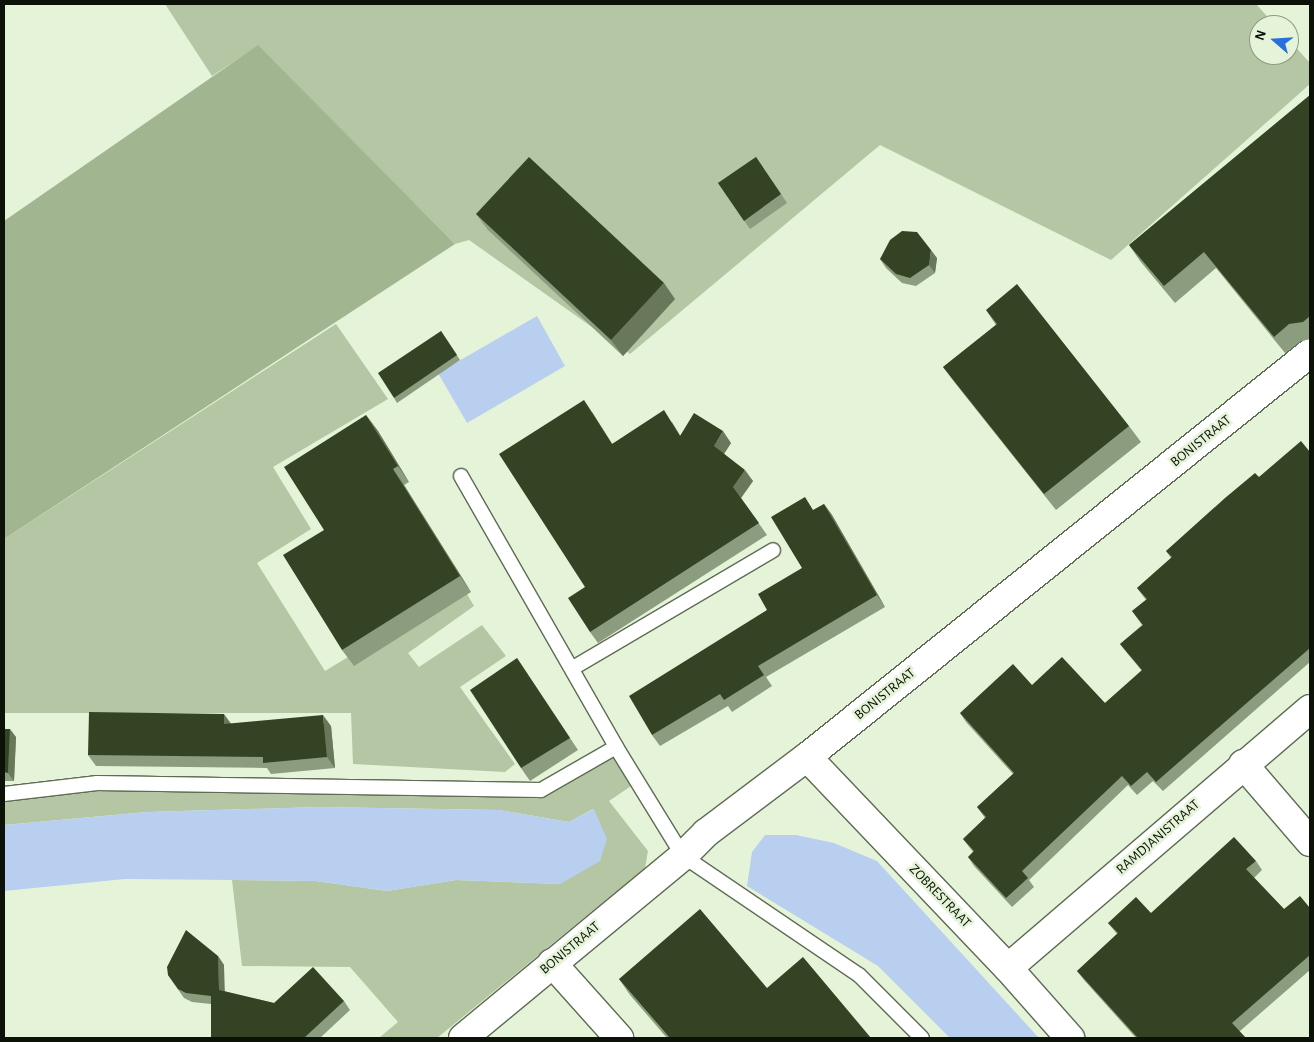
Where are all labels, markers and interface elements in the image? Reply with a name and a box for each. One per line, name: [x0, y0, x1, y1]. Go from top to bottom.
north arrow: [1249, 15, 1299, 65]
text: N: [1253, 29, 1269, 42]
street label: BONISTRAAT: [1167, 411, 1235, 471]
street label: BONISTRAAT: [851, 664, 919, 724]
street label: RAMDJANISTRAAT: [1113, 796, 1203, 878]
street label: ZOBRESTRAAT: [906, 861, 974, 931]
street label: BONISTRAAT: [537, 918, 603, 978]

